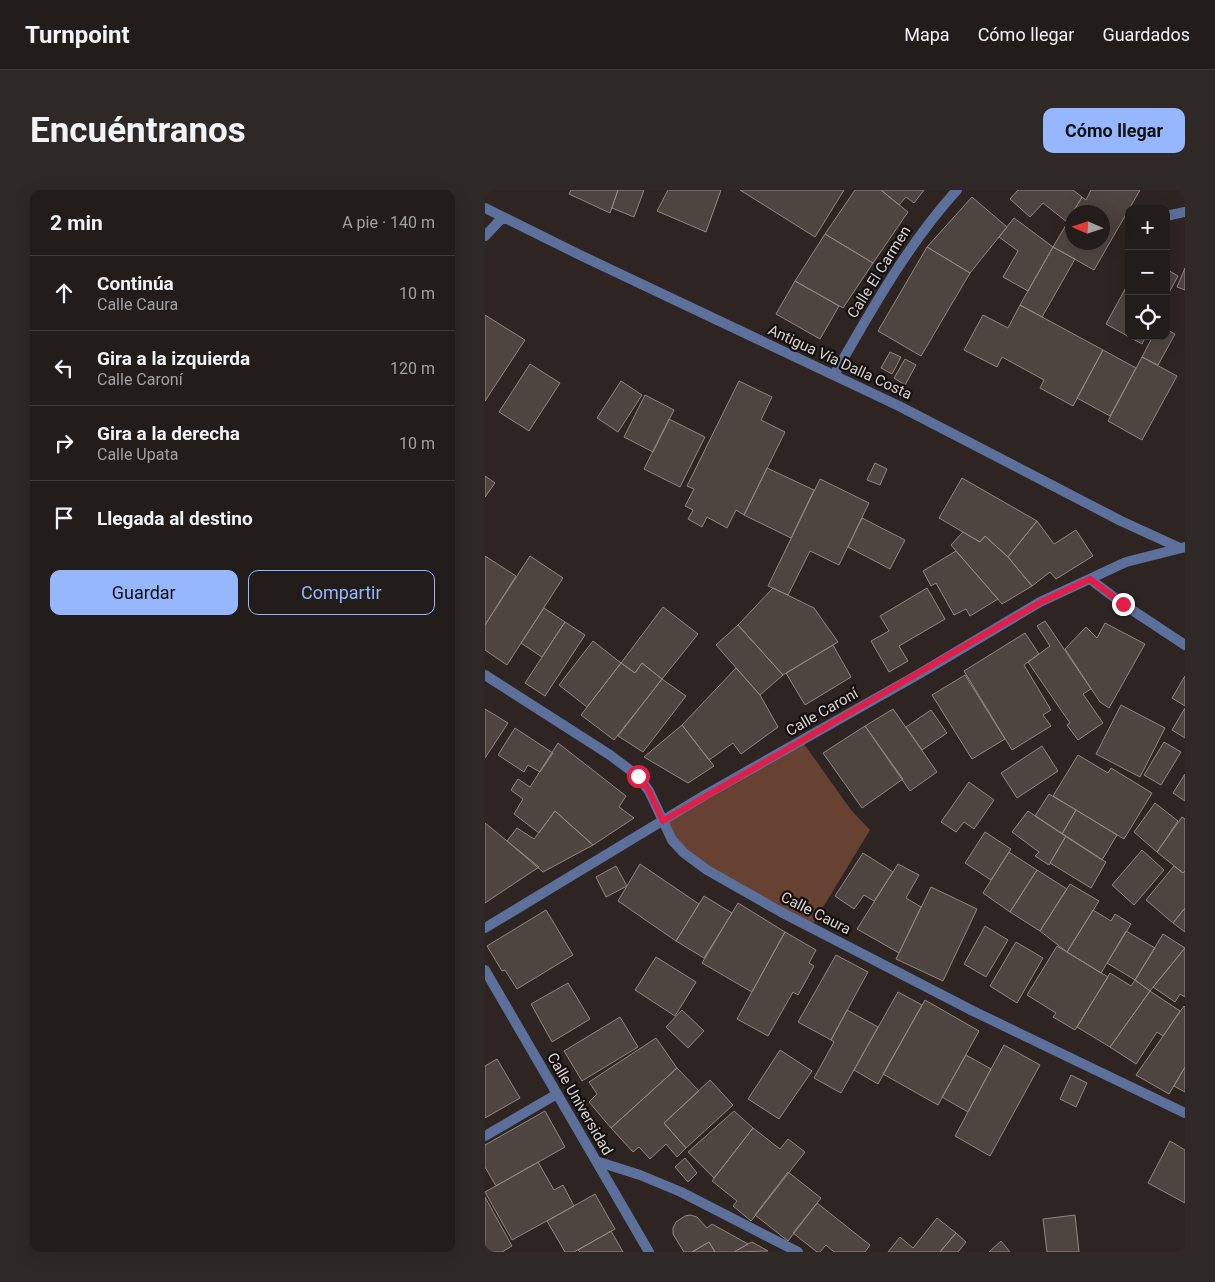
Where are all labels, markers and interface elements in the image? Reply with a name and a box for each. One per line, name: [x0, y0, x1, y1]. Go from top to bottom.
text: Turnpoint: [25, 21, 130, 49]
text: Mapa: [904, 24, 950, 45]
text: Cómo llegar: [978, 24, 1074, 45]
text: Guardados: [1102, 24, 1190, 45]
button: Cómo llegar: [1043, 108, 1185, 153]
text: Encuéntranos: [30, 110, 246, 151]
north arrow: [1065, 205, 1110, 250]
map controls: [1125, 205, 1170, 340]
button: +: [1125, 205, 1170, 250]
text: 2 min: [50, 211, 103, 235]
text: A pie · 140 m: [342, 213, 435, 232]
street label: Calle El Carmen: [843, 223, 915, 321]
button: −: [1125, 250, 1170, 295]
text: Continúa: [97, 272, 174, 295]
icon: ahead: [50, 279, 78, 307]
text: 10 m: [399, 284, 435, 303]
text: Calle Caura: [97, 295, 178, 314]
button: locate: [1125, 295, 1170, 340]
street label: Antigua Vía Dalla Costa: [765, 321, 915, 403]
text: Gira a la izquierda: [97, 347, 250, 370]
icon: left: [50, 354, 78, 382]
text: 120 m: [390, 359, 435, 378]
text: Calle Caroní: [97, 370, 183, 389]
text: Gira a la derecha: [97, 422, 240, 445]
icon: right: [50, 429, 78, 457]
text: 10 m: [399, 434, 435, 453]
text: Calle Upata: [97, 445, 178, 464]
icon: arrive: [50, 504, 78, 532]
text: Llegada al destino: [97, 507, 253, 530]
button: Guardar: [50, 570, 238, 615]
button: Compartir: [248, 570, 435, 615]
route end: [1112, 593, 1135, 616]
street label: Calle Caroní: [783, 683, 862, 740]
route start: [627, 765, 650, 788]
street label: Calle Caura: [778, 888, 854, 938]
street label: Calle Universidad: [543, 1050, 617, 1158]

